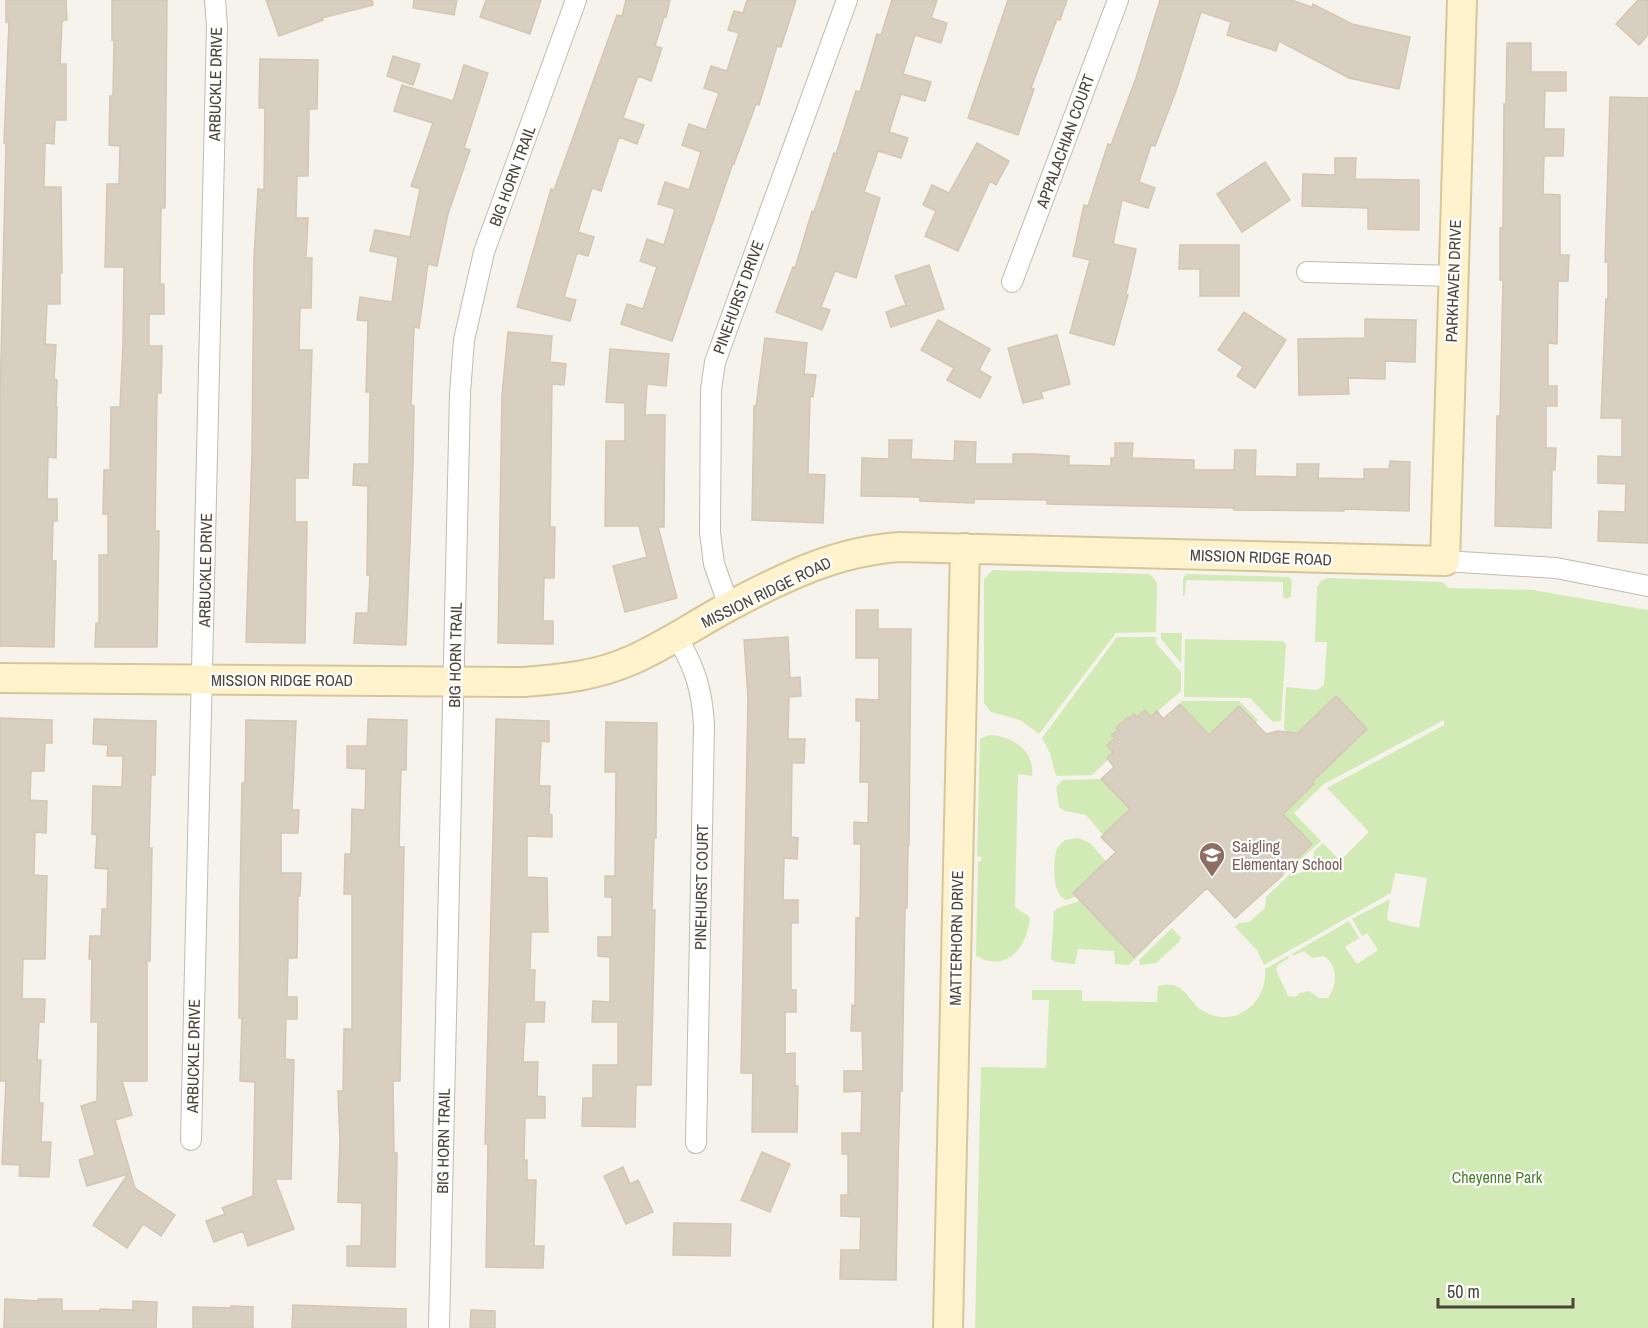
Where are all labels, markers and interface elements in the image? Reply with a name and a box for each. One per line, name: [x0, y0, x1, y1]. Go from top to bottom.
street label: ARBUCKLE DRIVE: [203, 27, 227, 142]
street label: APPALACHIAN COURT: [1030, 71, 1099, 212]
street label: BIG HORN TRAIL: [484, 122, 541, 229]
street label: PARKHAVEN DRIVE: [1440, 219, 1466, 343]
street label: PINEHURST DRIVE: [707, 237, 769, 357]
street label: ARBUCKLE DRIVE: [193, 513, 217, 628]
street label: MISSION RIDGE ROAD: [1190, 544, 1332, 570]
street label: MISSION RIDGE ROAD: [697, 551, 835, 633]
street label: BIG HORN TRAIL: [443, 601, 467, 708]
street label: MISSION RIDGE ROAD: [211, 669, 353, 691]
street label: PINEHURST COURT: [689, 824, 713, 950]
place label: Saigling Elementary School: [1232, 835, 1342, 875]
school or university icon: Saigling Elementary School: [1197, 840, 1227, 878]
street label: MATTERHORN DRIVE: [944, 870, 968, 1006]
street label: ARBUCKLE DRIVE: [181, 999, 205, 1114]
street label: BIG HORN TRAIL: [431, 1087, 455, 1194]
park label: Cheyenne Park: [1452, 1166, 1543, 1188]
scale bar: [1438, 1271, 1573, 1309]
text: 50 m: [1447, 1279, 1480, 1304]

